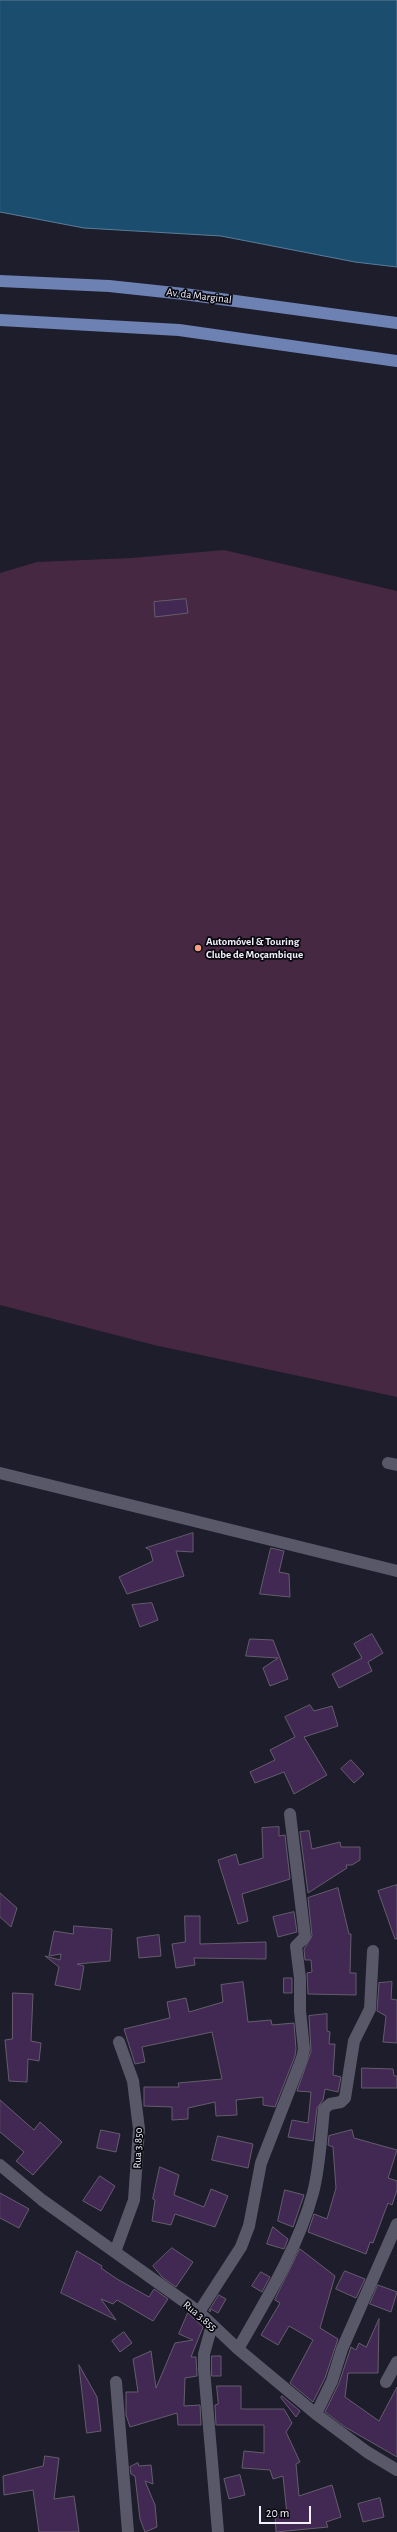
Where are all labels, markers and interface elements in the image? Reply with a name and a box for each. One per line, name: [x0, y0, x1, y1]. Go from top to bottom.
street label: Av. da Marginal: [166, 285, 232, 307]
place label: Automóvel & Touring Clube de Moçambique: [206, 935, 303, 961]
marker: Automóvel & Touring Clube de Moçambique: [193, 943, 203, 953]
street label: Rua 3.850: [131, 2127, 145, 2169]
street label: Rua 3.855: [180, 2298, 220, 2334]
scale bar: [261, 2498, 313, 2524]
text: 20 m: [266, 2507, 289, 2519]

